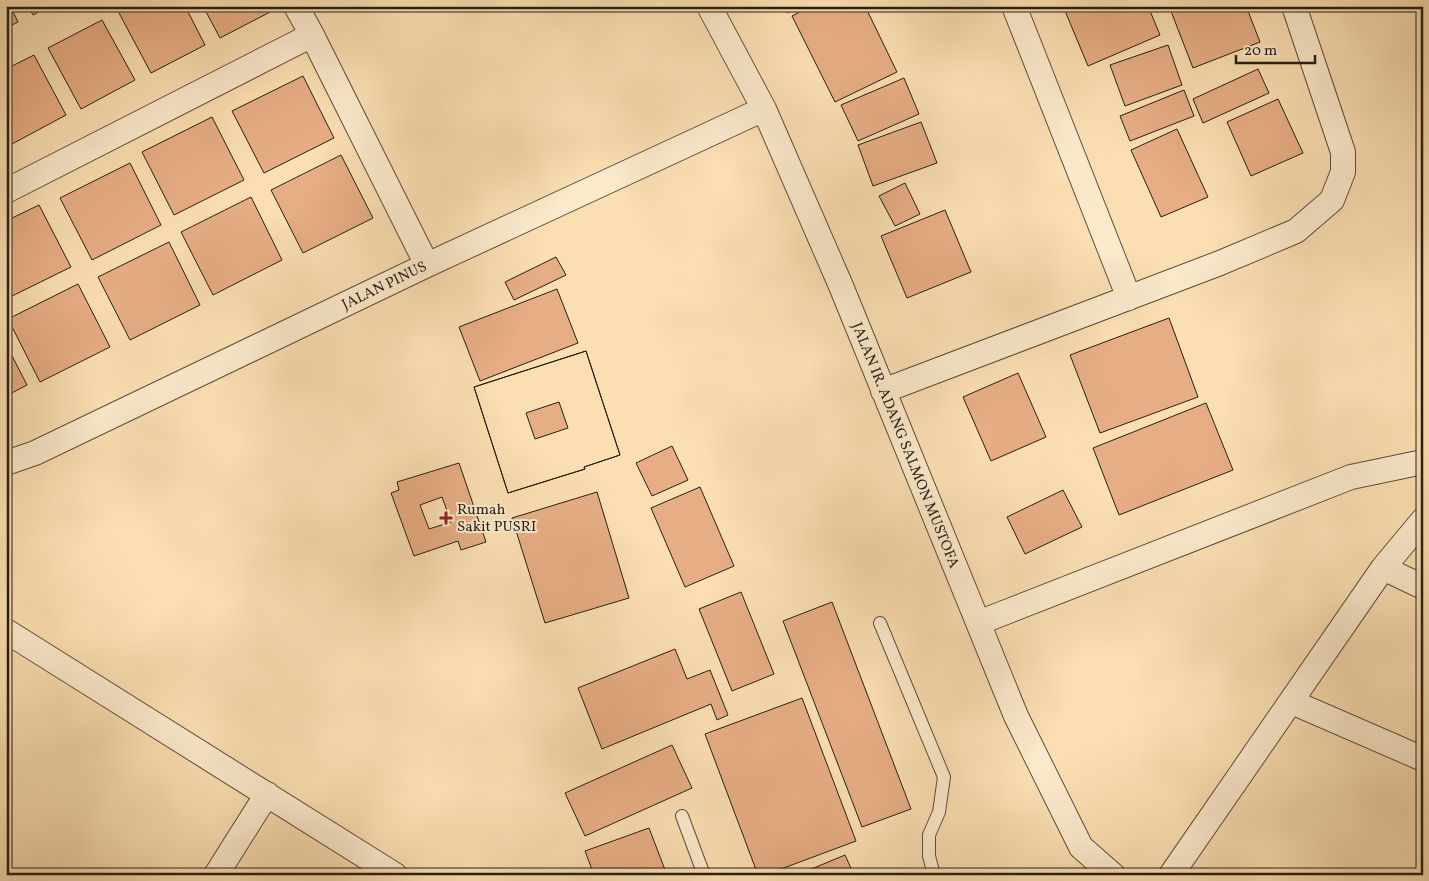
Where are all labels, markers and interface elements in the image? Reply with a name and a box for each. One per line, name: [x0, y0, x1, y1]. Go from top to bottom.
scale bar: [1236, 32, 1315, 64]
text: 20 m: [1244, 41, 1277, 62]
street label: JALAN PINUS: [339, 257, 431, 316]
street label: JALAN IR. ADANG SALMON MUSTOFA: [846, 320, 964, 572]
place label: Rumah Sakit PUSRI: [457, 500, 536, 538]
marker: Rumah Sakit PUSRI: [439, 511, 453, 525]

